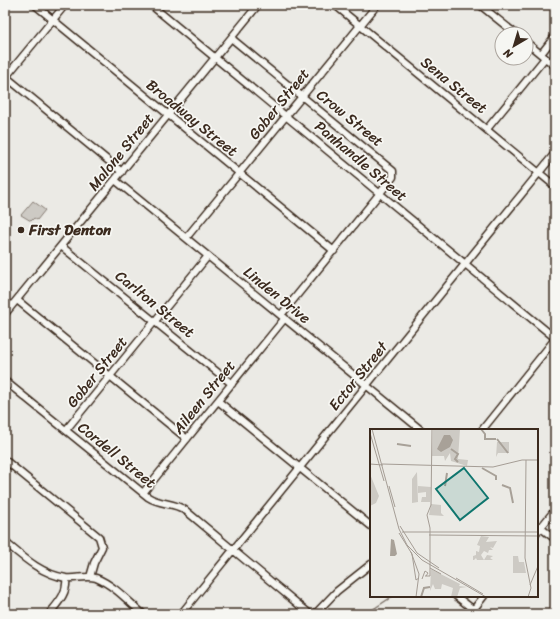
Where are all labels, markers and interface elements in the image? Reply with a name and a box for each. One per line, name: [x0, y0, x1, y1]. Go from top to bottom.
north arrow: [494, 26, 534, 66]
text: N: [499, 43, 518, 64]
street label: Sena Street: [415, 50, 494, 121]
street label: Gober Street: [242, 62, 316, 146]
street label: Broadway Street: [140, 73, 244, 164]
street label: Crow Street: [311, 83, 390, 154]
street label: Malone Street: [81, 107, 161, 197]
street label: Panhandle Street: [309, 114, 414, 208]
place label: First Denton: [28, 217, 112, 243]
marker: First Denton: [16, 225, 26, 235]
street label: Linden Drive: [237, 259, 317, 331]
street label: Carlton Street: [109, 264, 201, 345]
street label: Gober Street: [60, 330, 134, 414]
street label: Ector Street: [322, 335, 395, 416]
street label: Aileen Street: [165, 354, 242, 440]
street label: Cordell Street: [72, 415, 163, 495]
inset map: [370, 429, 538, 597]

